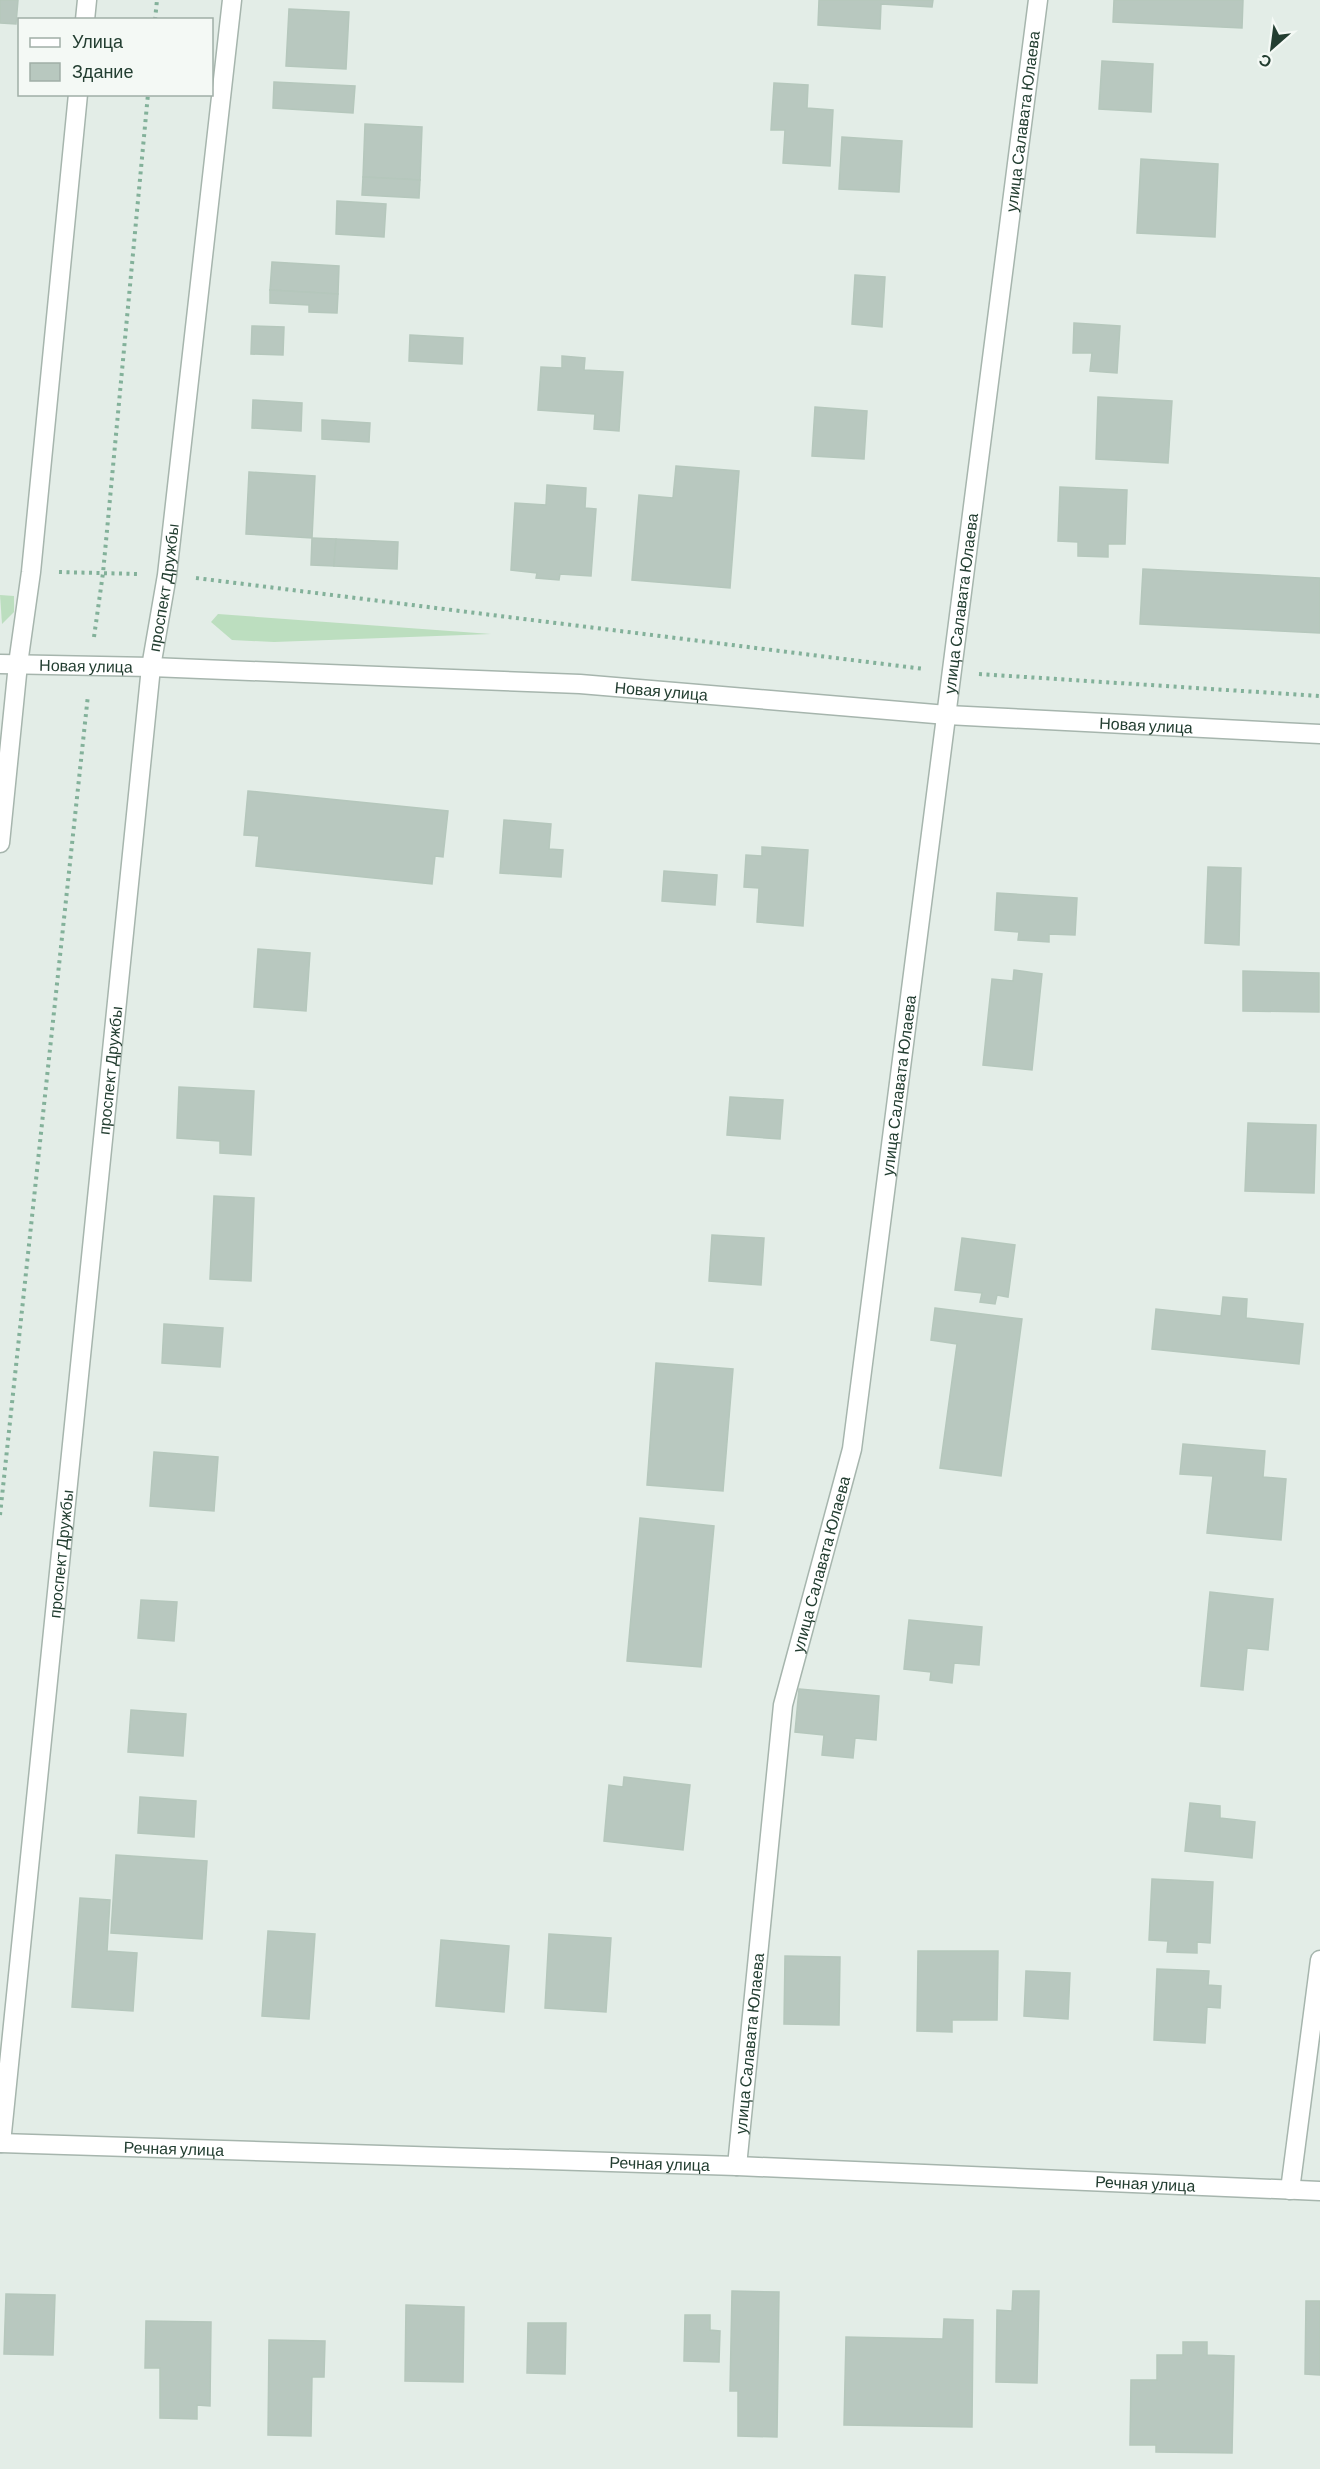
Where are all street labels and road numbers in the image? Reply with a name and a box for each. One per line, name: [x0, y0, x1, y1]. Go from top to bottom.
street label: улица Салавата Юлаева: [1001, 30, 1043, 213]
street label: улица Салавата Юлаева: [939, 512, 981, 695]
street label: проспект Дружбы: [144, 523, 182, 653]
street label: Новая улица: [39, 655, 133, 676]
street label: Новая улица: [614, 677, 709, 704]
street label: Новая улица: [1099, 713, 1193, 737]
street label: улица Салавата Юлаева: [877, 994, 919, 1177]
street label: проспект Дружбы: [94, 1005, 125, 1136]
street label: улица Салавата Юлаева: [788, 1474, 853, 1655]
street label: проспект Дружбы: [44, 1489, 76, 1619]
street label: улица Салавата Юлаева: [730, 1952, 767, 2135]
street label: Речная улица: [123, 2137, 224, 2159]
street label: Речная улица: [609, 2152, 710, 2174]
street label: Речная улица: [1095, 2171, 1196, 2195]

